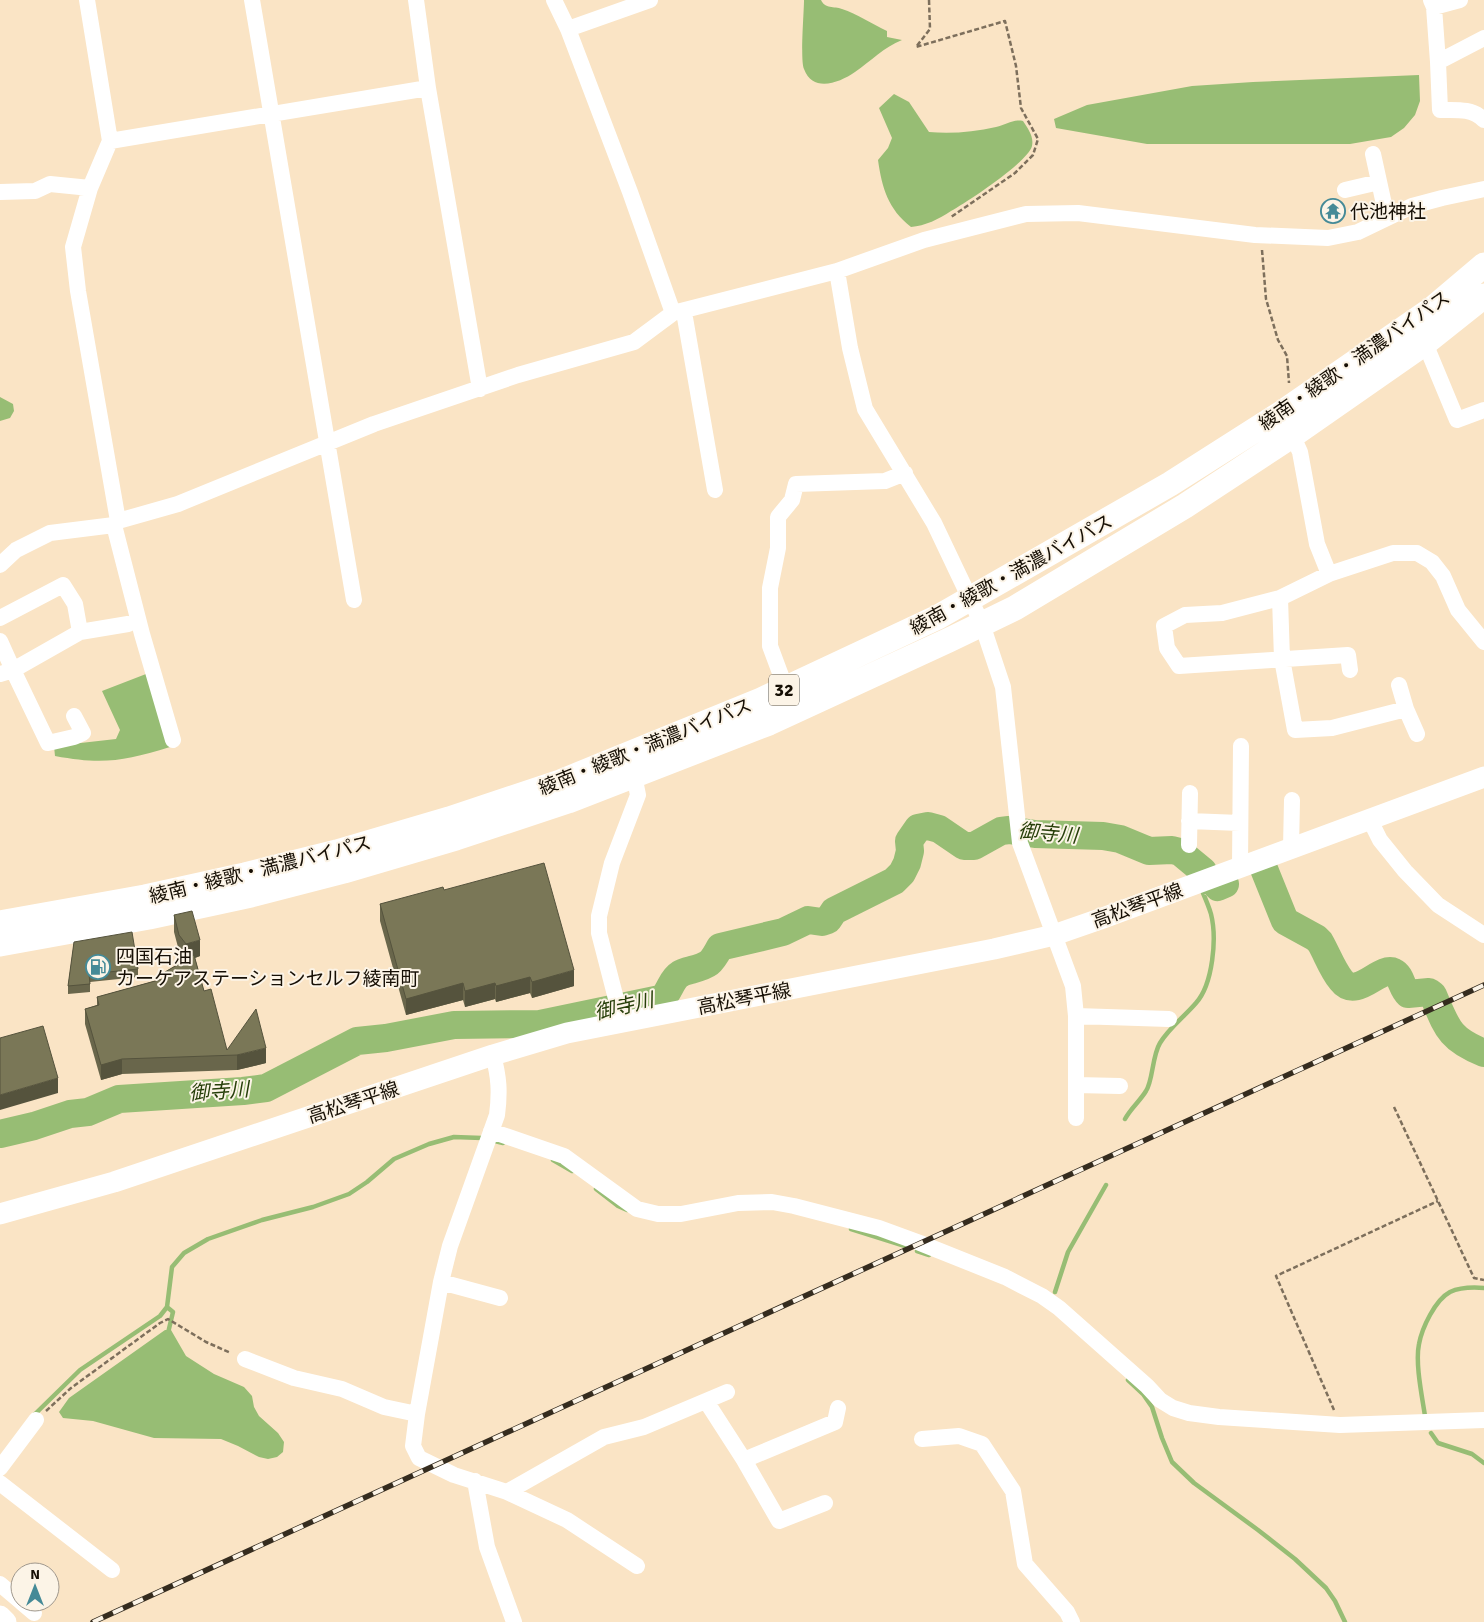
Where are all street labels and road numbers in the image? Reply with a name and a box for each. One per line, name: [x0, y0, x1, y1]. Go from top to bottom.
street label: 綾南・綾歌・満濃バイパス: [1254, 286, 1455, 436]
street label: 綾南・綾歌・満濃バイパス: [906, 509, 1117, 641]
road number: 32: [769, 674, 799, 706]
street label: 綾南・綾歌・満濃バイパス: [535, 693, 755, 801]
street label: 綾南・綾歌・満濃バイパス: [147, 831, 374, 909]
street label: 高松琴平線: [1089, 878, 1186, 933]
street label: 高松琴平線: [695, 978, 793, 1020]
street label: 高松琴平線: [304, 1077, 402, 1129]

